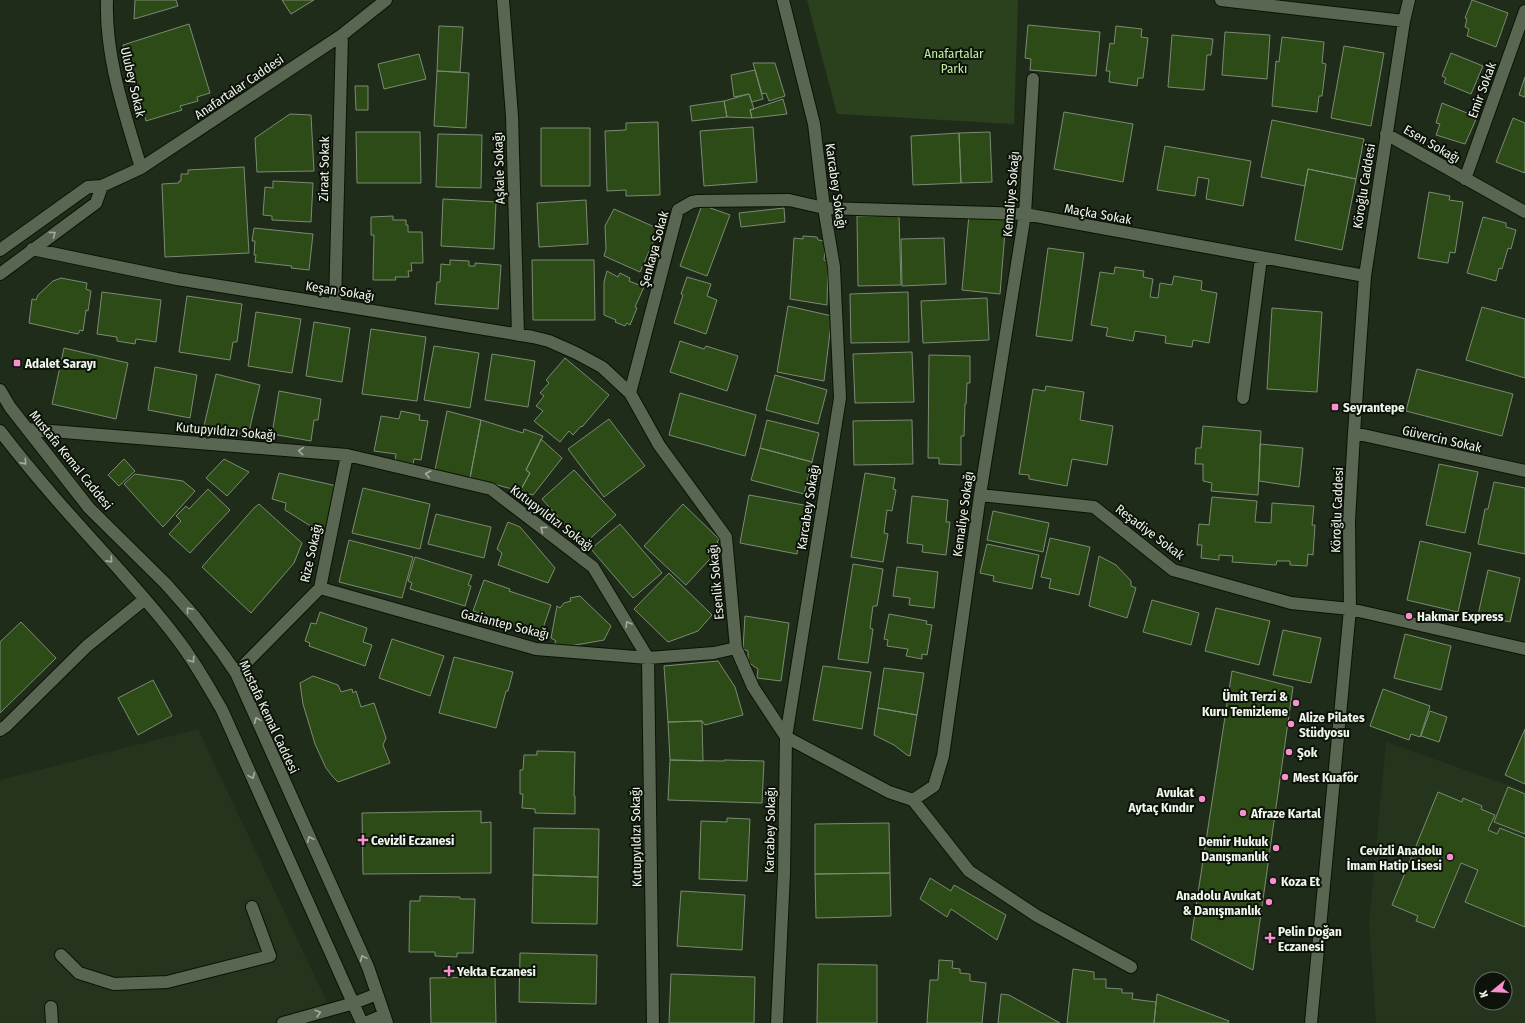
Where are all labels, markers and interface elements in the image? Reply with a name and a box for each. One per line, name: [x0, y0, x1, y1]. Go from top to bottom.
street label: Ulubey Sokak: [118, 45, 149, 119]
park label: Anafartalar Parkı: [924, 46, 984, 76]
street label: Anafartalar Caddesi: [192, 52, 286, 122]
street label: Emir Sokak: [1465, 59, 1499, 120]
street label: Esen Sokağı: [1401, 122, 1463, 166]
street label: Aşkale Sokağı: [490, 132, 508, 204]
street label: Ziraat Sokak: [316, 135, 332, 202]
street label: Karcabey Sokağı: [823, 142, 849, 230]
street label: Köroğlu Caddesi: [1350, 142, 1378, 230]
street label: Kemaliye Sokağı: [1000, 150, 1022, 238]
street label: Maçka Sokak: [1063, 201, 1134, 227]
street label: Şenkaya Sokak: [637, 208, 672, 289]
one-way arrow: [49, 232, 56, 239]
street label: Keşan Sokağı: [304, 278, 376, 304]
place label: Adalet Sarayı: [24, 356, 96, 371]
marker: Adalet Sarayı: [12, 358, 22, 368]
place label: Seyrantepe: [1343, 400, 1405, 415]
marker: Seyrantepe: [1330, 402, 1340, 412]
street label: Mustafa Kemal Caddesi: [26, 407, 116, 513]
street label: Kutupyıldızı Sokağı: [175, 419, 277, 443]
street label: Güvercin Sokak: [1401, 423, 1484, 456]
one-way arrow: [298, 446, 304, 455]
one-way arrow: [20, 457, 27, 465]
street label: Karcabey Sokağı: [794, 463, 822, 551]
street label: Köroğlu Caddesi: [1328, 467, 1346, 553]
street label: Kemaliye Sokağı: [950, 470, 976, 558]
one-way arrow: [425, 471, 431, 479]
street label: Kutupyıldızı Sokağı: [507, 482, 597, 554]
street label: Reşadiye Sokak: [1113, 501, 1188, 563]
street label: Rize Sokağı: [297, 522, 325, 584]
one-way arrow: [541, 527, 548, 534]
street label: Esenlik Sokağı: [705, 544, 727, 620]
one-way arrow: [105, 555, 112, 562]
street label: Gaziantep Sokağı: [459, 606, 551, 642]
one-way arrow: [186, 608, 193, 615]
place label: Hakmar Express: [1417, 609, 1504, 624]
marker: Hakmar Express: [1404, 611, 1414, 621]
one-way arrow: [625, 621, 633, 628]
one-way arrow: [187, 656, 195, 663]
street label: Mustafa Kemal Caddesi: [236, 658, 302, 776]
place label: Ümit Terzi & Kuru Temizleme: [1202, 689, 1288, 719]
marker: Ümit Terzi & Kuru Temizleme: [1291, 698, 1301, 708]
place label: Alize Pilates Stüdyosu: [1298, 710, 1365, 740]
one-way arrow: [253, 717, 261, 724]
marker: Alize Pilates Stüdyosu: [1286, 719, 1296, 729]
place label: Şok: [1297, 745, 1318, 761]
marker: Şok: [1284, 747, 1294, 757]
place label: Mest Kuaför: [1293, 770, 1359, 785]
one-way arrow: [247, 771, 255, 779]
marker: Mest Kuaför: [1280, 772, 1290, 782]
place label: Avukat Aytaç Kındır: [1128, 785, 1194, 816]
street label: Kutupyıldızı Sokağı: [628, 787, 644, 887]
street label: Karcabey Sokağı: [762, 787, 778, 873]
marker: Avukat Aytaç Kındır: [1197, 794, 1207, 804]
place label: Afraze Kartal: [1250, 806, 1321, 821]
marker: Afraze Kartal: [1238, 808, 1248, 818]
place label: Cevizli Eczanesi: [371, 833, 454, 848]
place label: Demir Hukuk Danışmanlık: [1198, 834, 1268, 865]
marker: Cevizli Eczanesi: [358, 835, 368, 845]
one-way arrow: [306, 836, 314, 843]
marker: Demir Hukuk Danışmanlık: [1271, 843, 1281, 853]
place label: Cevizli Anadolu İmam Hatip Lisesi: [1347, 843, 1442, 873]
marker: Cevizli Anadolu İmam Hatip Lisesi: [1445, 852, 1455, 862]
place label: Koza Et: [1281, 874, 1321, 889]
marker: Koza Et: [1268, 876, 1278, 886]
place label: Anadolu Avukat & Danışmanlık: [1175, 888, 1261, 919]
marker: Anadolu Avukat & Danışmanlık: [1264, 897, 1274, 907]
place label: Pelin Doğan Eczanesi: [1278, 924, 1342, 954]
marker: Pelin Doğan Eczanesi: [1265, 933, 1275, 943]
one-way arrow: [360, 954, 368, 962]
place label: Yekta Eczanesi: [456, 964, 536, 979]
marker: Yekta Eczanesi: [444, 966, 454, 976]
north arrow: [1473, 971, 1513, 1011]
text: K: [1477, 988, 1491, 999]
one-way arrow: [315, 1009, 322, 1018]

